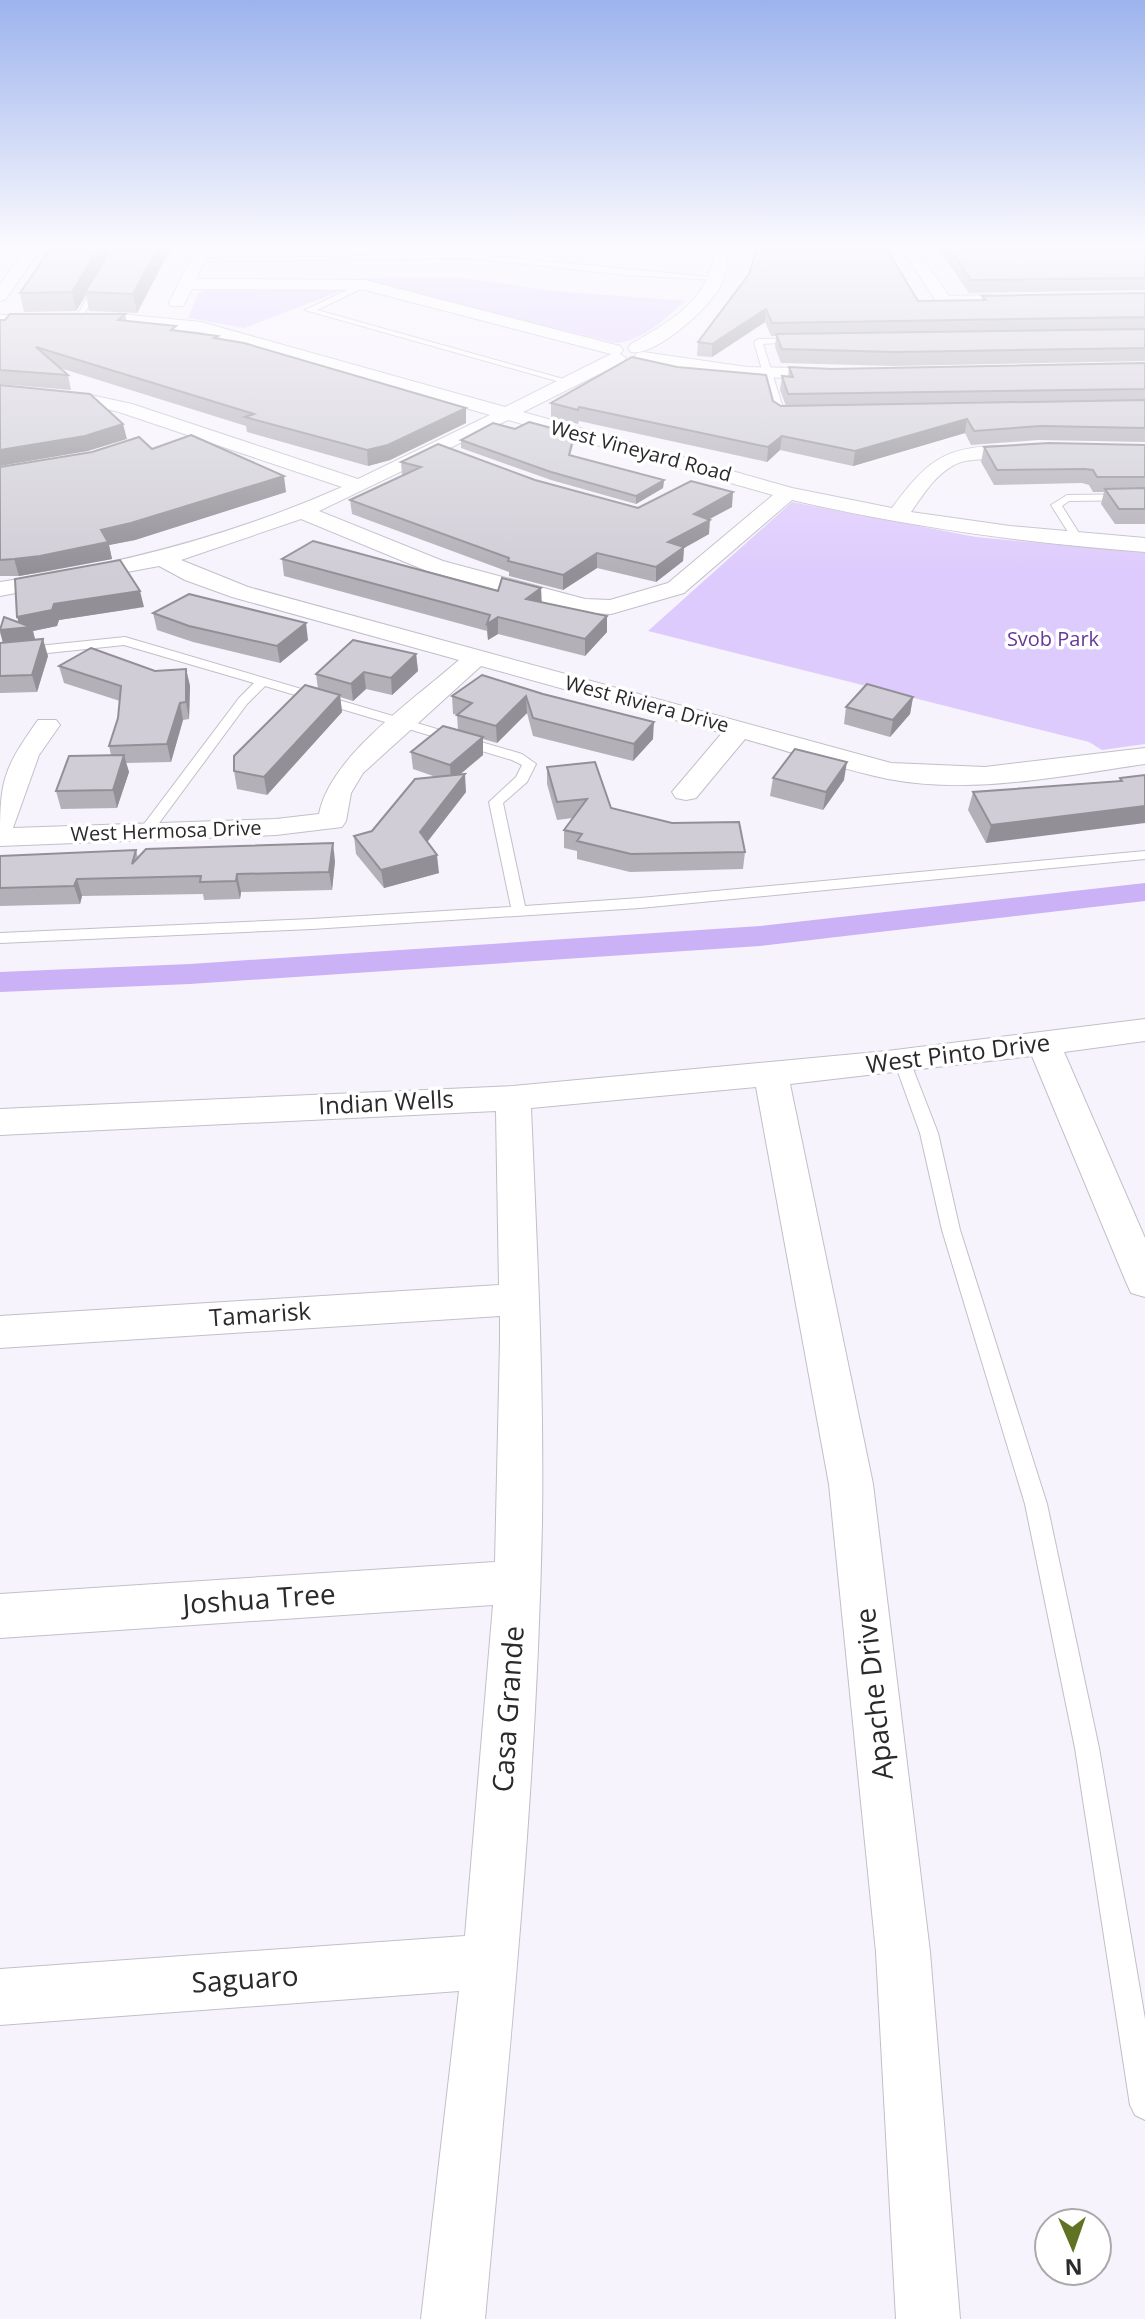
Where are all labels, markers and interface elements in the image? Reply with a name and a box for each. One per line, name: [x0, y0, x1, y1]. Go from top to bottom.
street label: West Vineyard Road: [548, 413, 735, 488]
park label: Svob Park: [1007, 625, 1100, 652]
street label: West Riviera Drive: [562, 669, 732, 738]
street label: West Hermosa Drive: [70, 814, 262, 847]
street label: West Pinto Drive: [864, 1025, 1052, 1080]
street label: Indian Wells: [317, 1081, 455, 1122]
street label: Tamarisk: [208, 1293, 312, 1334]
street label: Joshua Tree: [178, 1574, 337, 1623]
street label: Apache Drive: [845, 1606, 901, 1782]
street label: Casa Grande: [482, 1624, 532, 1793]
street label: Saguaro: [190, 1955, 300, 2001]
north arrow: [1033, 2207, 1113, 2287]
text: N: [1064, 2253, 1083, 2283]

